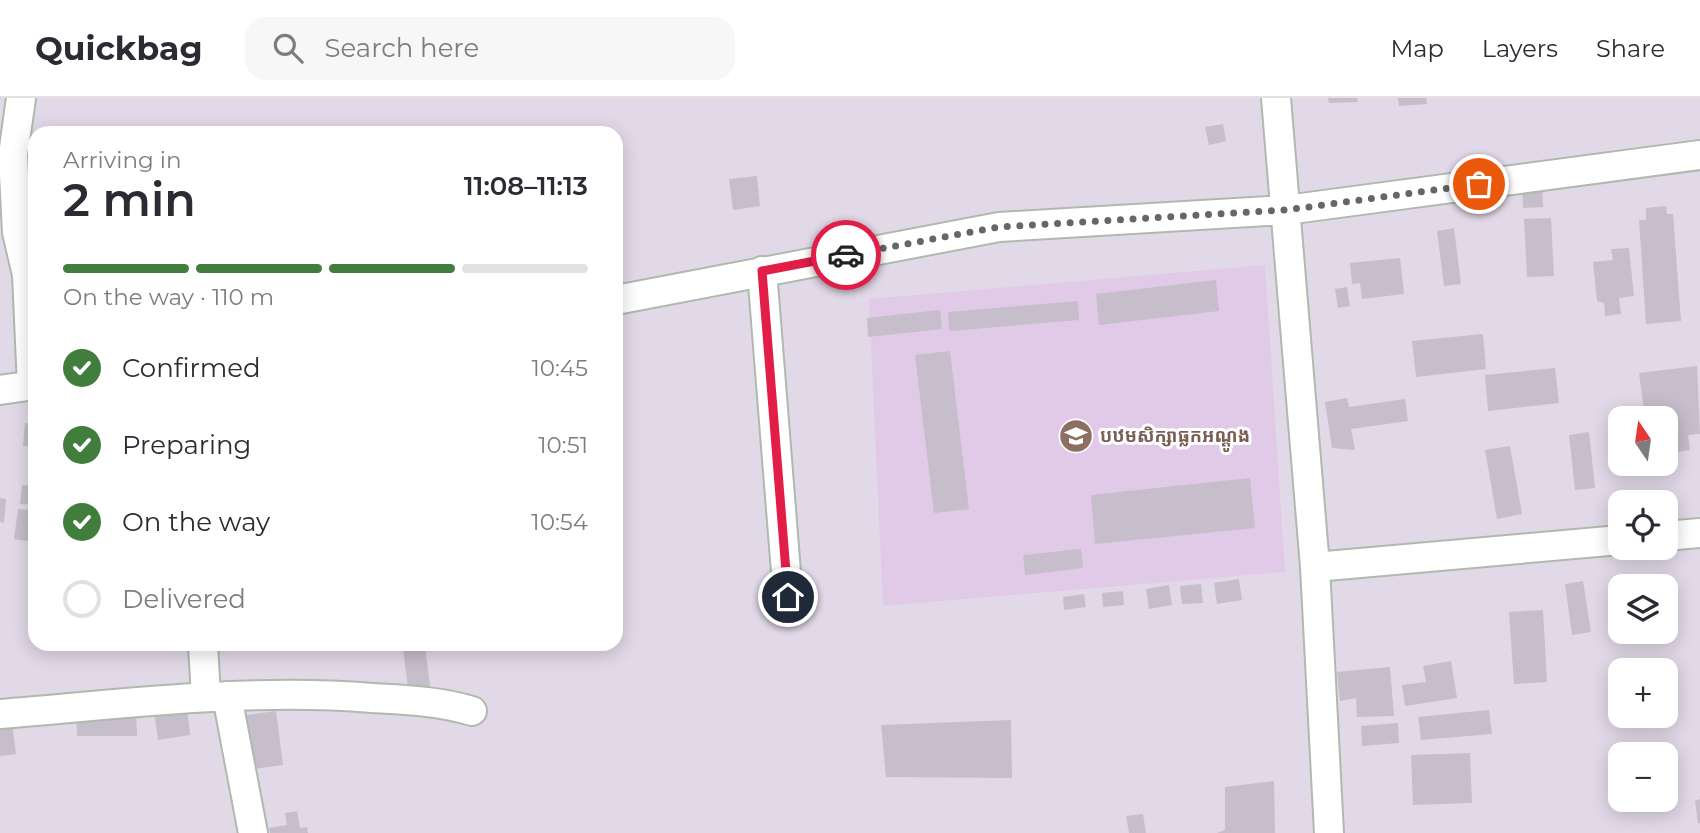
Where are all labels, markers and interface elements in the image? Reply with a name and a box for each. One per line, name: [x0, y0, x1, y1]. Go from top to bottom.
search box: [245, 17, 735, 80]
text: Quickbag: [35, 28, 203, 68]
icon: search: [269, 29, 307, 67]
text: Search here: [325, 32, 479, 64]
text: Map: [1390, 34, 1444, 63]
text: Layers: [1482, 34, 1558, 63]
text: Share: [1596, 34, 1665, 63]
text: Arriving in: [63, 146, 182, 174]
pin: [1449, 154, 1509, 214]
icon: bag: [1460, 165, 1498, 203]
text: 11:08–11:13: [464, 170, 588, 202]
text: 2 min: [63, 171, 196, 228]
courier: [811, 220, 881, 290]
icon: car: [827, 236, 865, 274]
text: On the way · 110 m: [63, 283, 274, 311]
icon: check: [63, 349, 101, 387]
text: Confirmed: [122, 352, 261, 384]
text: 10:45: [531, 354, 588, 382]
north arrow: [1608, 406, 1678, 476]
map controls: [1608, 406, 1678, 812]
school or university icon: បឋមសិក្សាធ្លកអណ្តូង: [1057, 417, 1095, 455]
place label: បឋមសិក្សាធ្លកអណ្តូង: [1100, 425, 1250, 452]
icon: check: [63, 426, 101, 464]
text: Preparing: [122, 429, 251, 461]
text: 10:51: [538, 431, 588, 459]
button: locate: [1608, 490, 1678, 560]
icon: check: [63, 503, 101, 541]
text: On the way: [122, 506, 270, 538]
text: 10:54: [531, 508, 588, 536]
pin: [758, 567, 818, 627]
button: layers: [1608, 574, 1678, 644]
icon: home: [769, 578, 807, 616]
text: Delivered: [122, 583, 246, 615]
button: +: [1608, 658, 1678, 728]
button: −: [1608, 742, 1678, 812]

